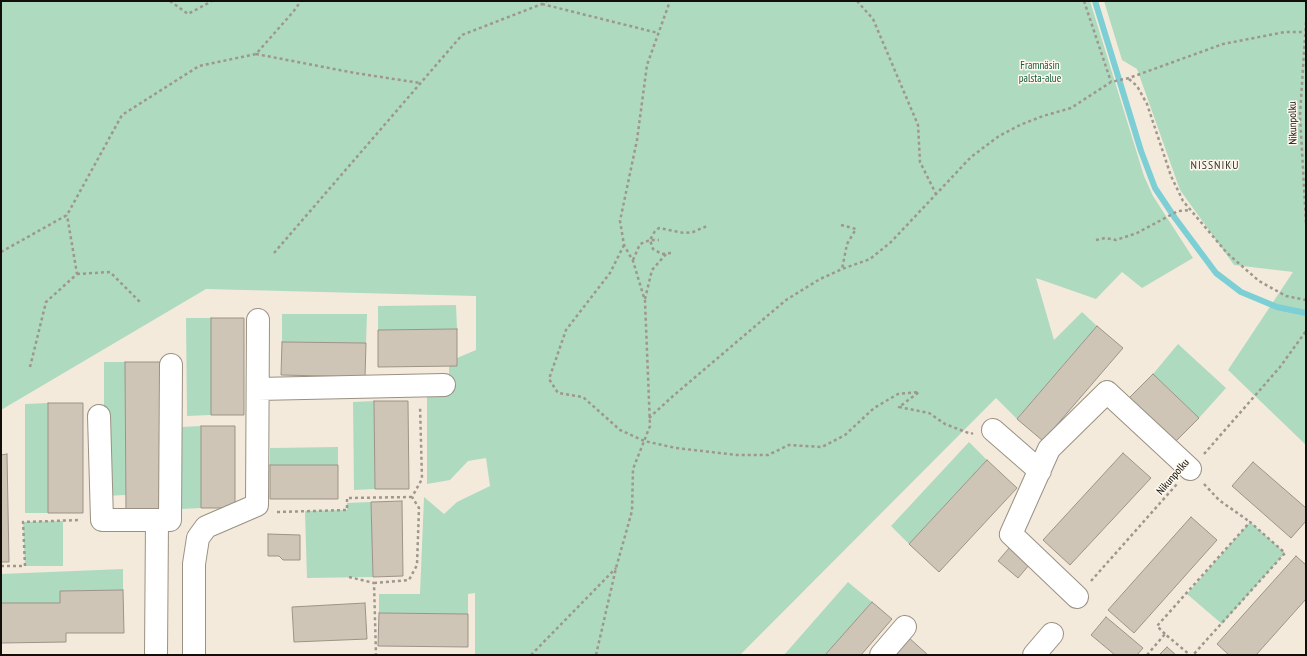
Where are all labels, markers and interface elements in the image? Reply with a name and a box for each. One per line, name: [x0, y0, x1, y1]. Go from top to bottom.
park label: Framnäsin palsta-alue: [1019, 59, 1061, 85]
street label: Nikunpolku: [1286, 101, 1300, 145]
district label: NISSNIKU: [1191, 159, 1239, 173]
street label: Nikunpolku: [1154, 456, 1192, 498]

